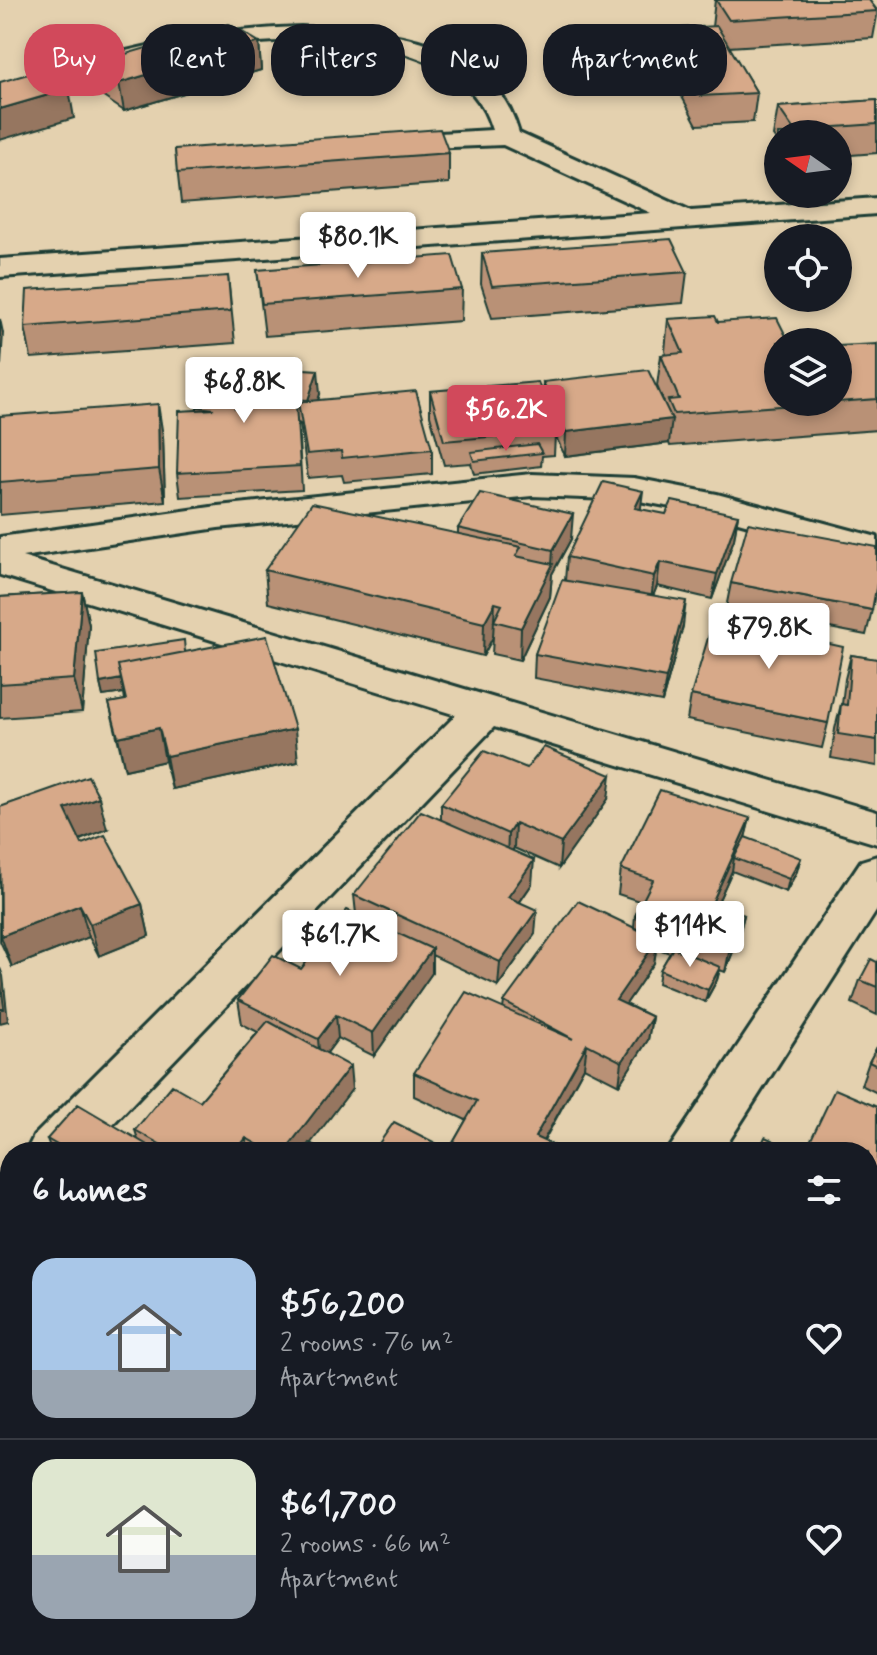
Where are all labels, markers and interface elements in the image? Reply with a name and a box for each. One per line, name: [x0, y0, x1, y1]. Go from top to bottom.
chip: Buy: [24, 24, 125, 96]
chip: Rent: [141, 24, 255, 96]
chip: Filters: [271, 24, 405, 96]
chip: New: [421, 24, 527, 96]
chip: Apartment: [543, 24, 727, 96]
north arrow: [764, 120, 852, 208]
map controls: [764, 120, 852, 416]
pin: $80.1K: [293, 212, 423, 280]
text: $80.1K: [318, 221, 398, 255]
button: locate: [764, 224, 852, 312]
button: layers: [764, 328, 852, 416]
pin: $68.8K: [179, 357, 309, 425]
text: $68.8K: [203, 366, 285, 400]
pin: $56.2K: [441, 385, 571, 453]
text: $56.2K: [465, 394, 547, 428]
pin: $79.8K: [704, 603, 834, 671]
text: $79.8K: [727, 612, 812, 646]
pin: $114K: [634, 901, 746, 969]
pin: $61.7K: [275, 910, 405, 978]
text: $114K: [654, 910, 726, 944]
text: $61.7K: [300, 919, 380, 953]
text: 6 homes: [32, 1168, 147, 1213]
icon: filters: [802, 1168, 846, 1212]
text: $56,200: [280, 1282, 405, 1327]
icon: home: [96, 1290, 192, 1386]
icon: heart: [802, 1316, 846, 1360]
text: 2 rooms · 76 m²: [280, 1327, 453, 1361]
text: Apartment: [280, 1361, 398, 1395]
text: $61,700: [280, 1483, 397, 1528]
icon: home: [96, 1491, 192, 1587]
icon: heart: [802, 1517, 846, 1561]
text: 2 rooms · 66 m²: [280, 1528, 451, 1562]
text: Apartment: [280, 1562, 398, 1596]

